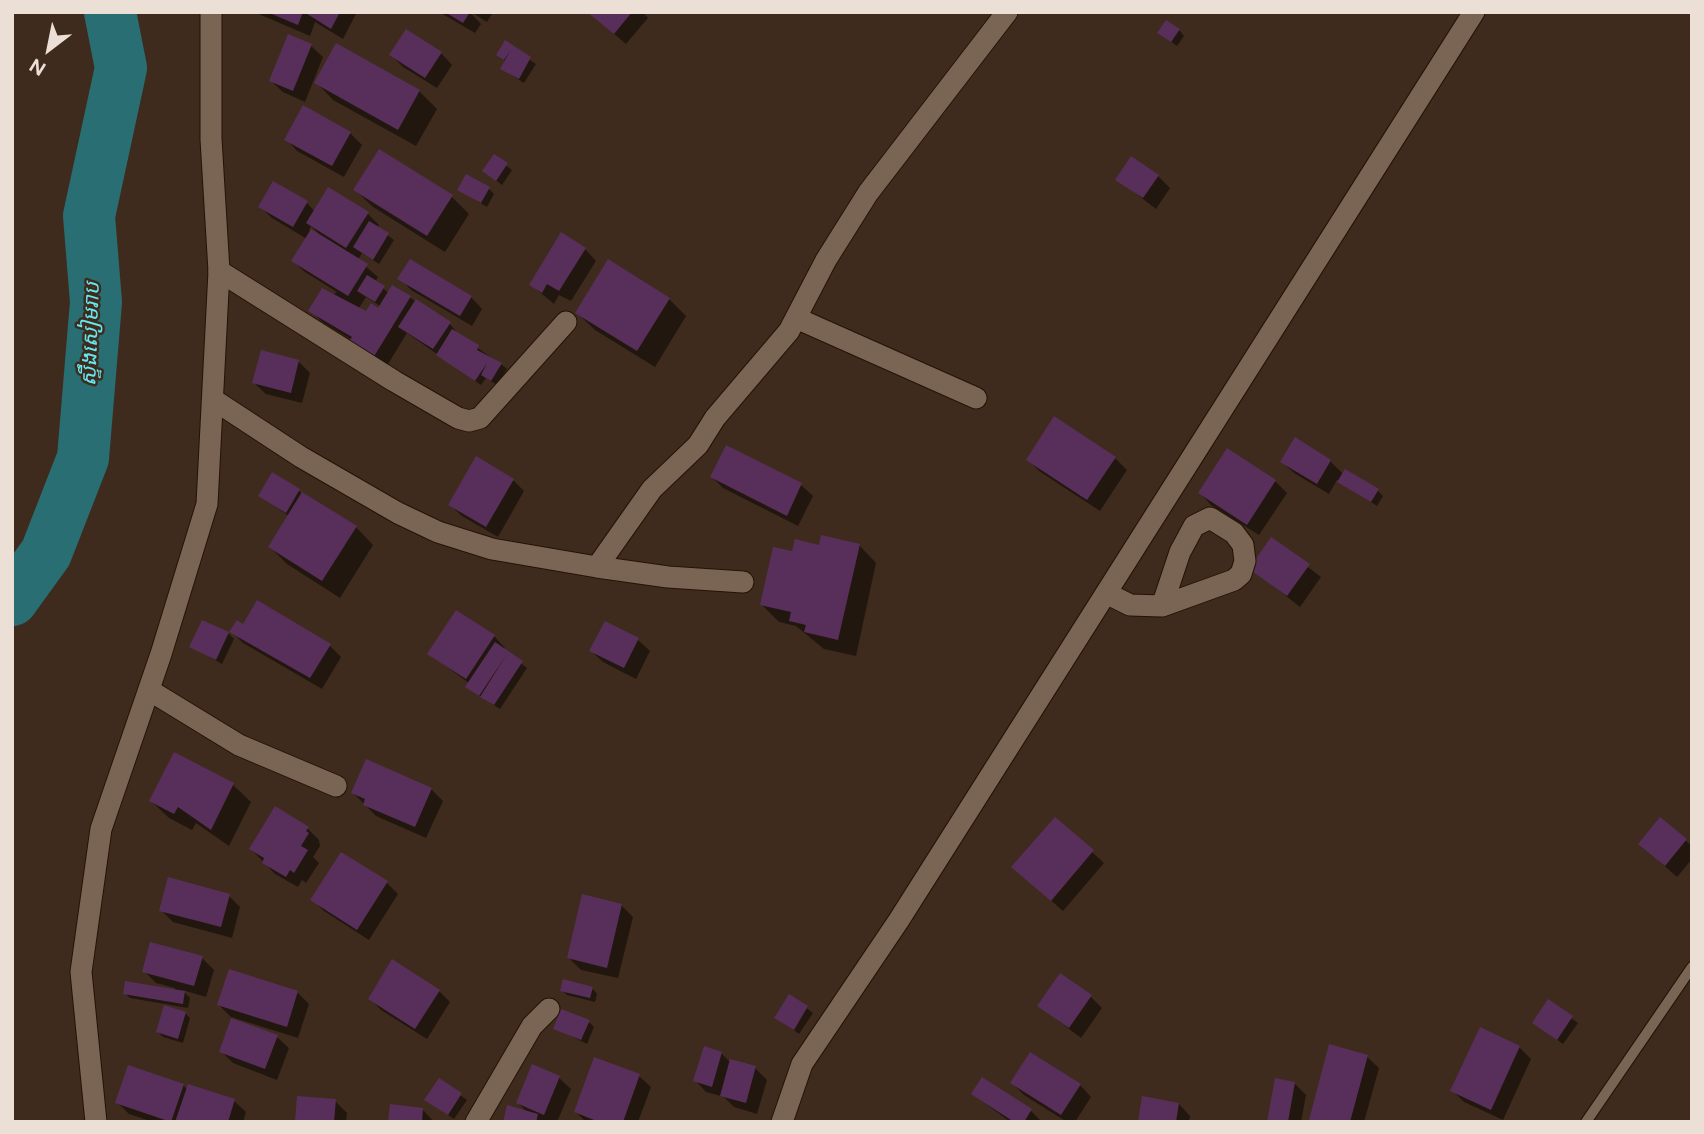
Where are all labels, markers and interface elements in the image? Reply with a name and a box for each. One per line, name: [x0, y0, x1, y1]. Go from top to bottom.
north arrow: [14, 14, 84, 84]
text: N: [25, 54, 50, 81]
water label: ស្ទឹងសៀមរាប: [77, 282, 105, 386]

